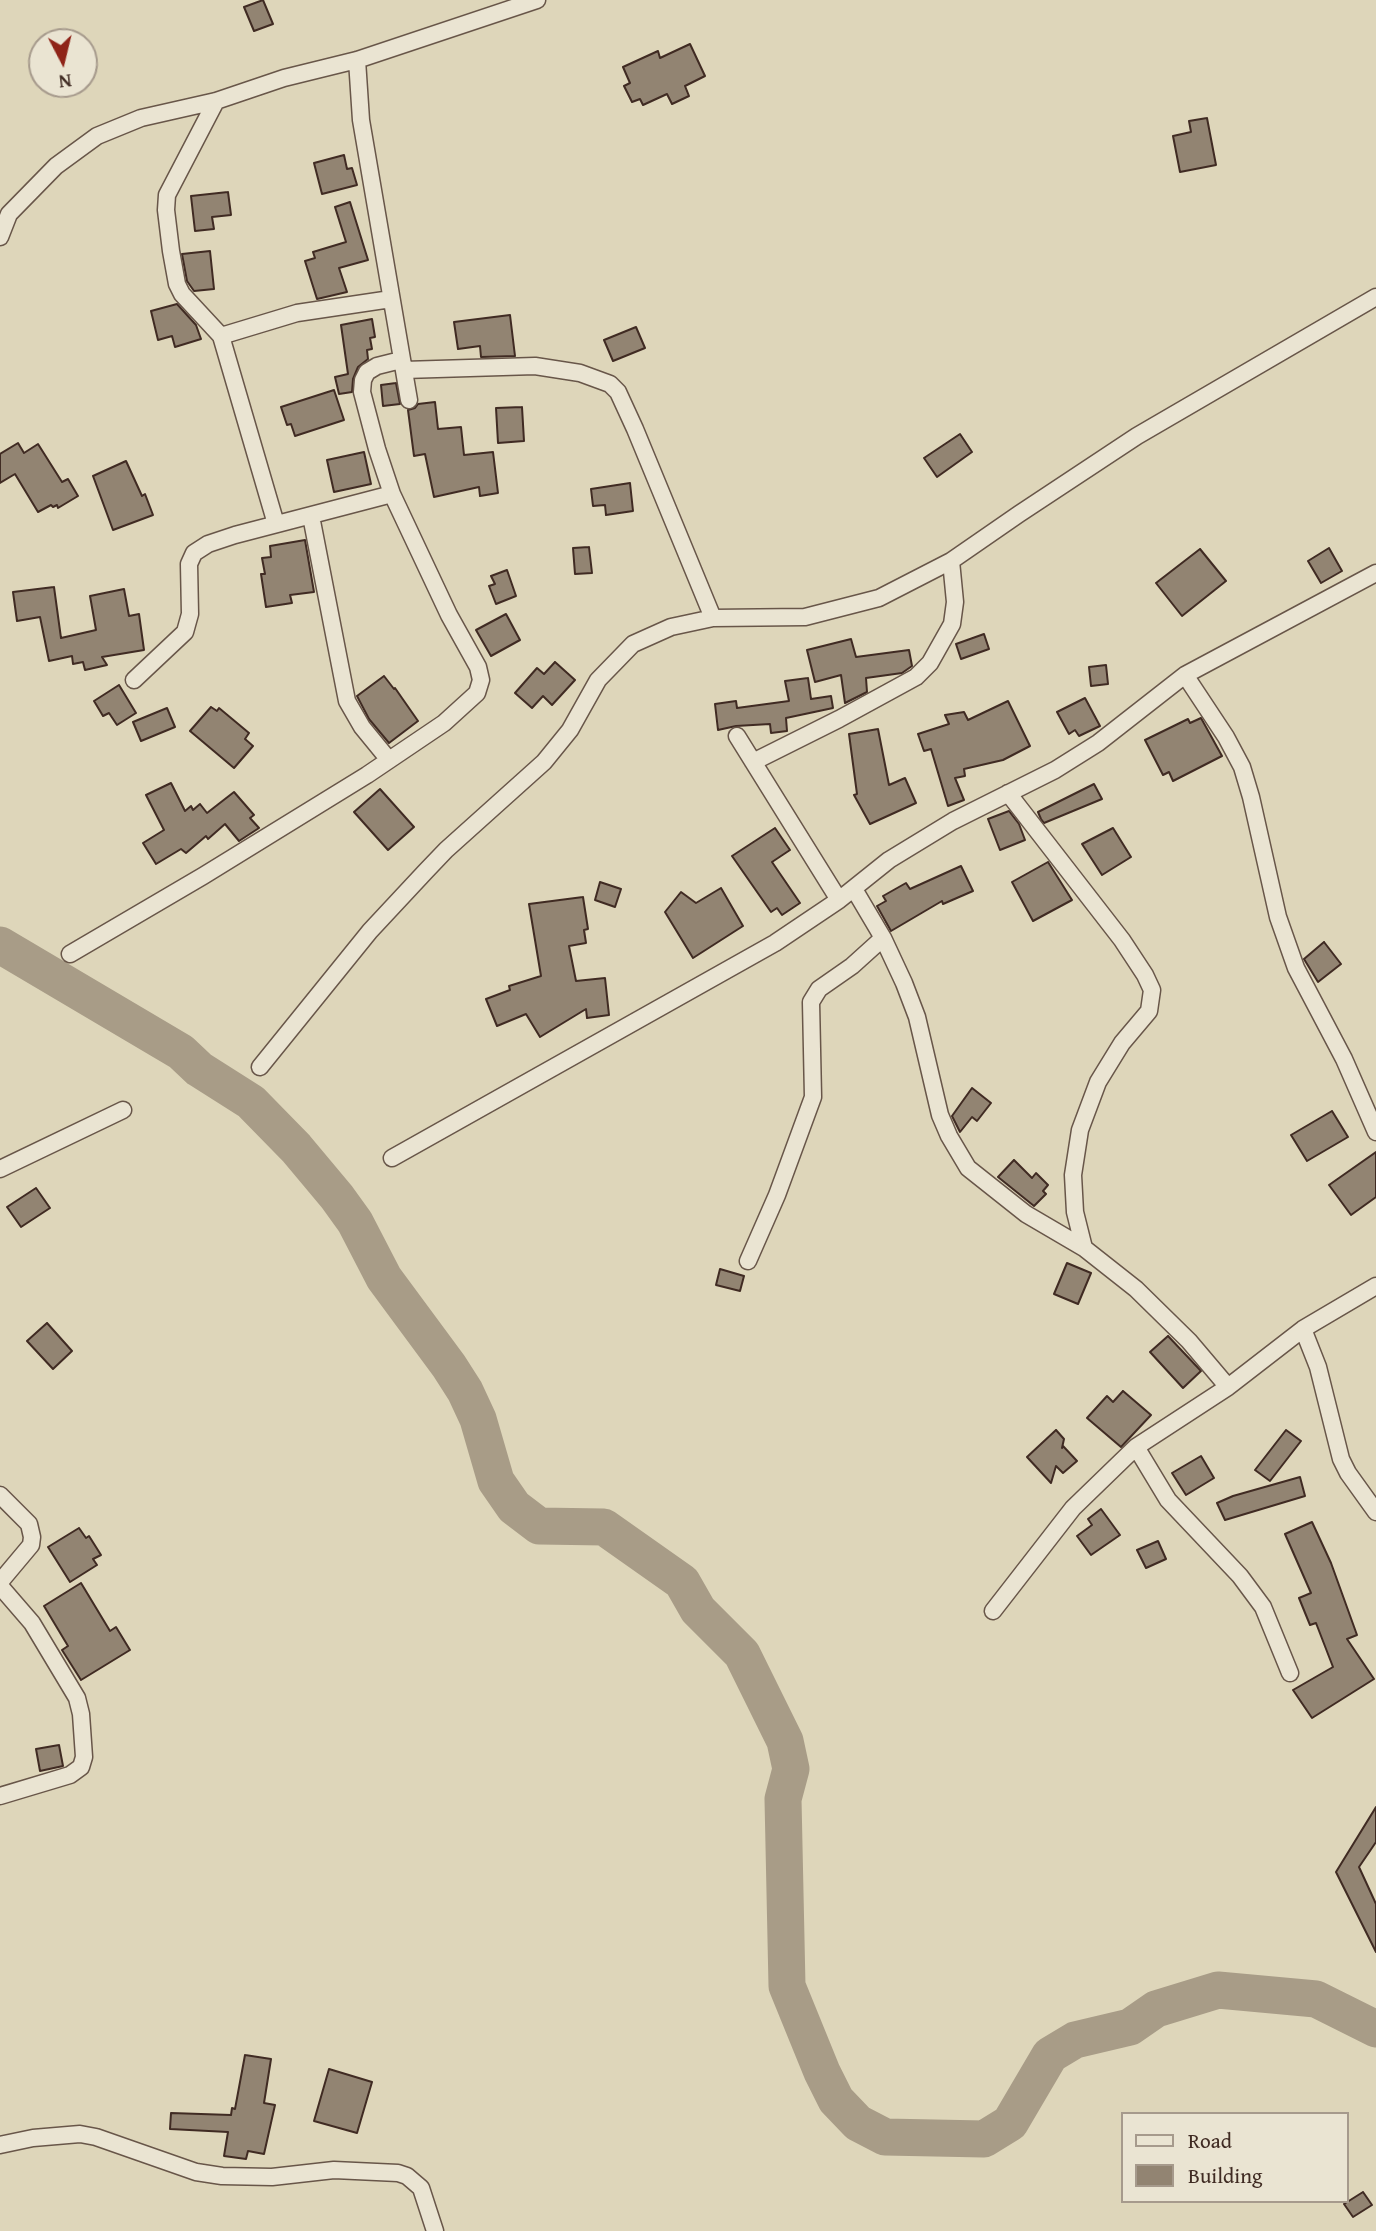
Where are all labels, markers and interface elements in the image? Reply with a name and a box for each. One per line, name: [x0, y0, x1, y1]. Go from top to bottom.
north arrow: [28, 28, 98, 98]
text: N: [57, 67, 73, 97]
legend: [1120, 2112, 1348, 2203]
text: Road: [1188, 2125, 1232, 2156]
text: Building: [1188, 2160, 1262, 2191]

